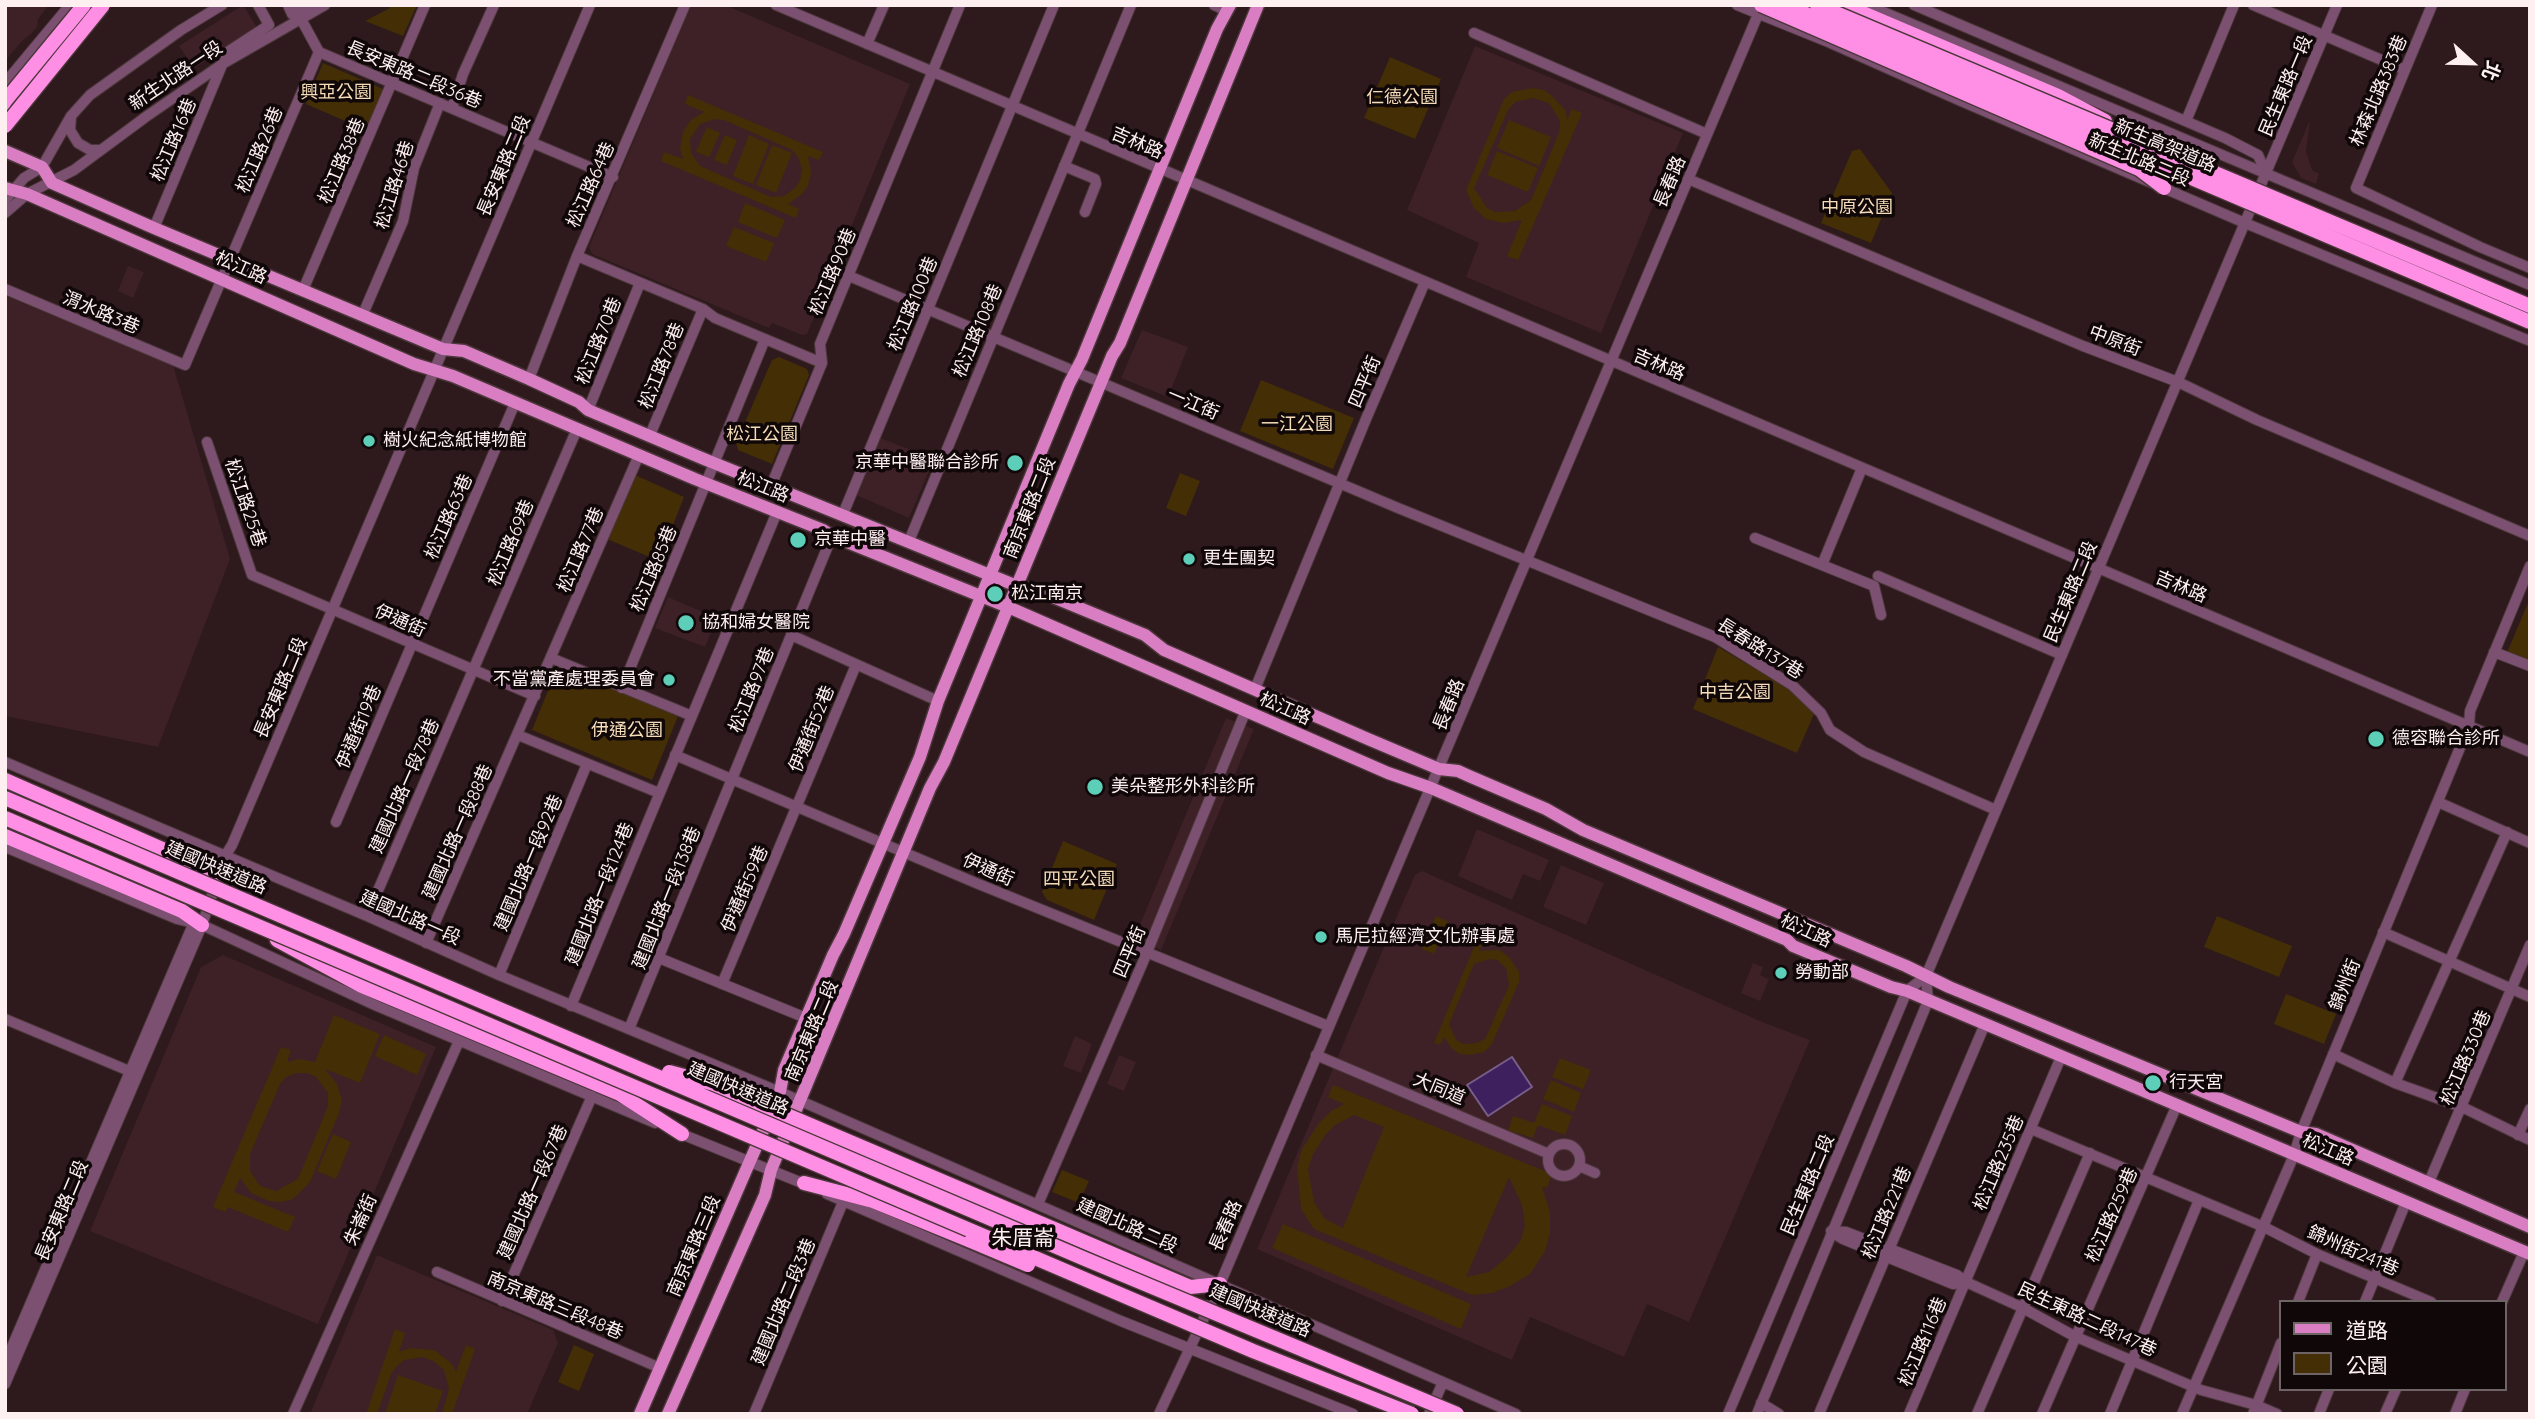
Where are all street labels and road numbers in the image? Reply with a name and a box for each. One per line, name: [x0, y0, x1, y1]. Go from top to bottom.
street label: 民生東路一段: [2255, 32, 2317, 140]
street label: 林森北路383巷: [2346, 32, 2412, 150]
street label: 新生北路一段: [125, 37, 227, 115]
street label: 長安東路二段36巷: [343, 37, 485, 113]
street label: 松江路16巷: [147, 95, 201, 185]
street label: 松江路26巷: [232, 104, 288, 196]
street label: 長安東路二段: [473, 112, 535, 220]
street label: 松江路38巷: [314, 115, 370, 207]
street label: 新生高架道路: [2111, 115, 2219, 177]
street label: 吉林路: [1108, 123, 1166, 163]
street label: 新生北路二段: [2085, 129, 2193, 191]
street label: 松江路46巷: [371, 138, 419, 232]
street label: 松江路64巷: [563, 139, 619, 231]
street label: 長春路: [1650, 153, 1690, 211]
street label: 松江路90巷: [805, 225, 861, 319]
street label: 松江路: [212, 247, 270, 289]
street label: 松江路100巷: [884, 254, 942, 354]
street label: 松江路108巷: [949, 281, 1007, 381]
street label: 渭水路3巷: [59, 287, 143, 339]
street label: 松江路70巷: [572, 294, 626, 388]
street label: 松江路78巷: [635, 320, 689, 412]
street label: 中原街: [2086, 321, 2144, 361]
street label: 吉林路: [1630, 345, 1688, 385]
street label: 四平街: [1345, 353, 1385, 411]
street label: 一江街: [1164, 384, 1222, 424]
street label: 南京東路二段: [1000, 454, 1060, 562]
street label: 松江路25巷: [220, 456, 270, 550]
street label: 松江路: [734, 467, 792, 507]
street label: 松江路63巷: [421, 471, 477, 563]
street label: 松江路69巷: [483, 497, 539, 589]
street label: 松江路77巷: [553, 504, 609, 596]
street label: 松江路85巷: [626, 523, 682, 615]
street label: 民生東路二段: [2040, 538, 2102, 646]
street label: 吉林路: [2152, 567, 2210, 607]
street label: 伊通街: [371, 600, 429, 642]
street label: 長春路137巷: [1713, 614, 1807, 684]
street label: 長安東路二段: [250, 634, 312, 742]
street label: 松江路97巷: [725, 644, 779, 736]
street label: 長春路: [1429, 676, 1469, 734]
street label: 伊通街19巷: [332, 682, 386, 772]
street label: 伊通街52巷: [785, 682, 839, 776]
street label: 松江路: [1256, 688, 1314, 730]
street label: 建國北路一段78巷: [366, 715, 444, 857]
street label: 建國北路一段88巷: [419, 761, 497, 903]
street label: 建國北路一段92巷: [491, 792, 567, 934]
street label: 建國北路一段124巷: [562, 820, 638, 968]
street label: 建國北路一段138巷: [629, 824, 705, 972]
street label: 建國快速道路: [162, 837, 270, 899]
street label: 伊通街59巷: [717, 843, 773, 935]
street label: 伊通街: [959, 849, 1017, 891]
street label: 建國北路一段: [356, 886, 464, 950]
street label: 松江路: [1777, 910, 1835, 952]
street label: 四平街: [1110, 923, 1150, 981]
street label: 錦州街: [2325, 956, 2365, 1014]
street label: 南京東路二段: [781, 977, 843, 1085]
street label: 松江路330巷: [2436, 1007, 2496, 1109]
street label: 建國快速道路: [684, 1058, 792, 1120]
street label: 大同道: [1410, 1069, 1468, 1109]
street label: 松江路235巷: [1969, 1112, 2029, 1214]
street label: 建國北路一段67巷: [494, 1121, 572, 1263]
street label: 松江路: [2299, 1130, 2357, 1170]
street label: 民生東路二段: [1777, 1131, 1839, 1239]
street label: 長安東路二段: [31, 1157, 93, 1265]
street label: 松江路221巷: [1858, 1163, 1916, 1263]
street label: 松江路259巷: [2081, 1164, 2143, 1266]
street label: 朱崙街: [340, 1191, 382, 1249]
street label: 南京東路三段: [663, 1192, 725, 1300]
street label: 建國北路二段: [1073, 1194, 1181, 1258]
street label: 長春路: [1205, 1197, 1247, 1255]
street label: 錦州街241巷: [2304, 1221, 2402, 1281]
street label: 建國北路二段3巷: [748, 1235, 820, 1369]
street label: 南京東路三段48巷: [484, 1268, 626, 1344]
street label: 民生東路二段147巷: [2014, 1278, 2160, 1362]
street label: 建國快速道路: [1206, 1280, 1314, 1342]
street label: 松江路116巷: [1894, 1294, 1952, 1390]

